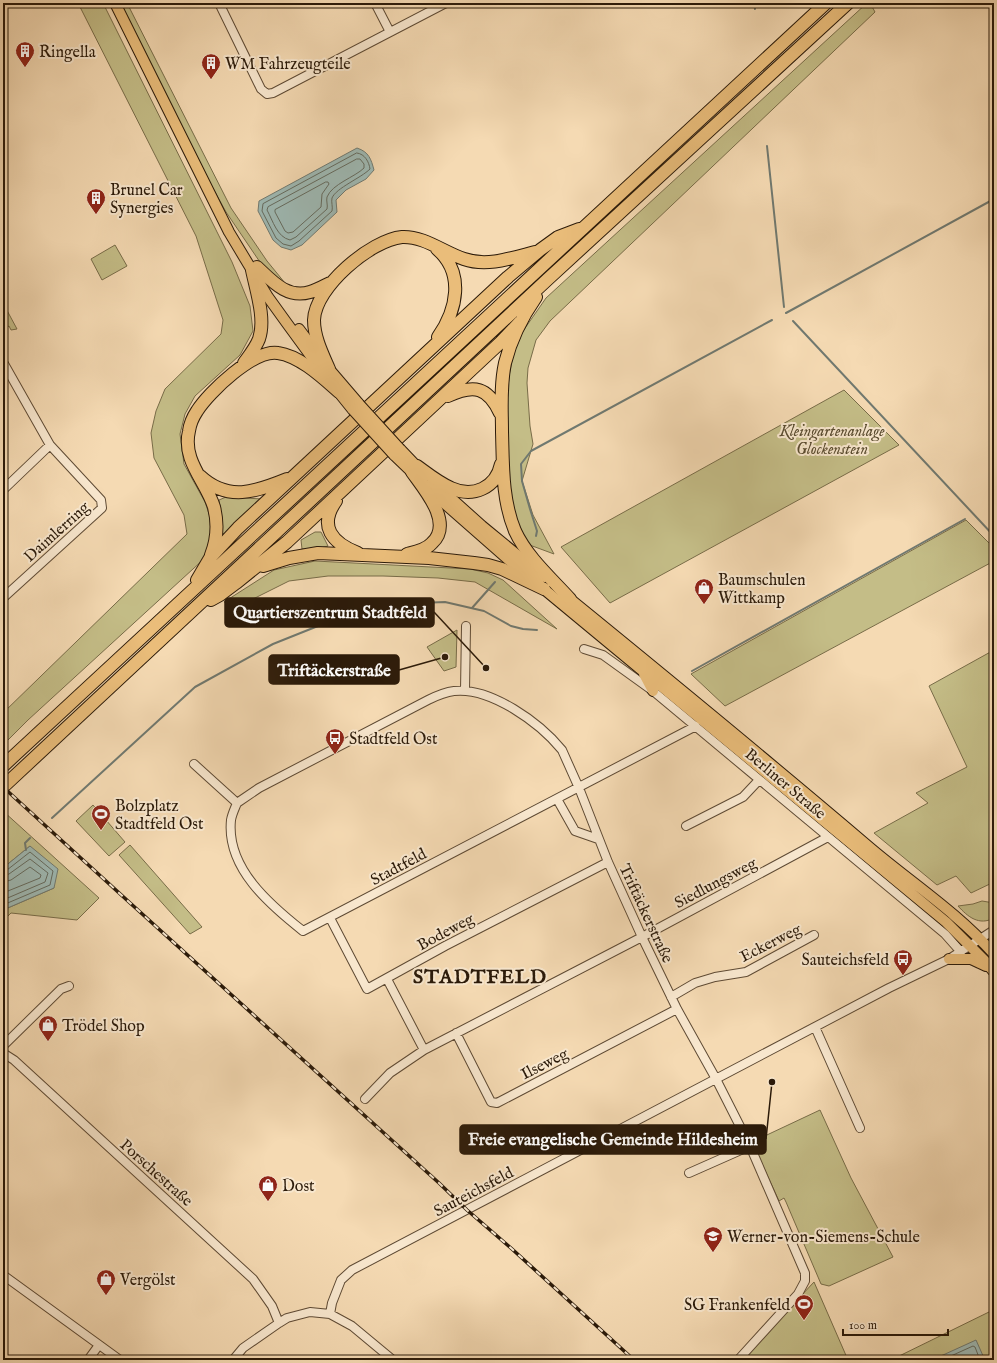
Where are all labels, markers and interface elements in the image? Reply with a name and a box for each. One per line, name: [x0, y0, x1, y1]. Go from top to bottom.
building icon: Ringella: [14, 40, 36, 68]
place label: Ringella: [39, 43, 96, 63]
building icon: WM Fahrzeugteile: [200, 52, 222, 80]
place label: WM Fahrzeugteile: [225, 55, 351, 75]
place label: Brunel Car Synergies: [110, 181, 183, 219]
building icon: Brunel Car Synergies: [85, 187, 107, 215]
park label: Kleingartenanlage Glockenstein: [778, 422, 885, 460]
street label: Daimlerring: [20, 498, 94, 567]
place label: Baumschulen Wittkamp: [718, 571, 806, 609]
shop icon: Baumschulen Wittkamp: [693, 577, 715, 605]
callout: Quartierszentrum Stadtfeld: [225, 598, 434, 627]
text: Quartierszentrum Stadtfeld: [233, 603, 428, 624]
callout: Triftäckerstraße: [269, 655, 399, 684]
text: Triftäckerstraße: [276, 661, 391, 682]
bus stop icon: Stadtfeld Ost: [324, 727, 346, 755]
place label: Stadtfeld Ost: [349, 730, 438, 750]
street label: Berliner Straße: [740, 745, 829, 824]
place label: Bolzplatz Stadtfeld Ost: [115, 797, 204, 835]
sports icon: Bolzplatz Stadtfeld Ost: [90, 803, 112, 831]
street label: Stadtfeld: [368, 844, 431, 891]
street label: Siedlungsweg: [671, 854, 761, 914]
street label: Triftäckerstraße: [614, 861, 677, 966]
street label: Bodeweg: [414, 909, 478, 956]
street label: Eckerweg: [737, 920, 805, 968]
bus stop icon: Sauteichsfeld: [892, 948, 914, 976]
place label: Sauteichsfeld: [802, 951, 889, 971]
district label: STADTFELD: [413, 965, 547, 990]
shop icon: Trödel Shop: [37, 1014, 59, 1042]
place label: Trödel Shop: [62, 1017, 145, 1037]
street label: Ilseweg: [518, 1044, 572, 1085]
callout: Freie evangelische Gemeinde Hildesheim: [460, 1125, 766, 1154]
text: Freie evangelische Gemeinde Hildesheim: [468, 1130, 758, 1151]
street label: Porschestraße: [115, 1136, 196, 1211]
street label: Sauteichsfeld: [431, 1163, 518, 1222]
shop icon: Dost: [257, 1174, 279, 1202]
place label: Dost: [282, 1177, 315, 1197]
school or university icon: Werner-von-Siemens-Schule: [702, 1225, 724, 1253]
place label: Werner-von-Siemens-Schule: [727, 1228, 920, 1248]
shop icon: Vergölst: [95, 1268, 117, 1296]
place label: Vergölst: [119, 1271, 176, 1291]
sports icon: SG Frankenfeld: [793, 1293, 815, 1321]
place label: SG Frankenfeld: [684, 1296, 790, 1316]
scale bar: [843, 1311, 948, 1337]
text: 100 m: [849, 1318, 877, 1333]

